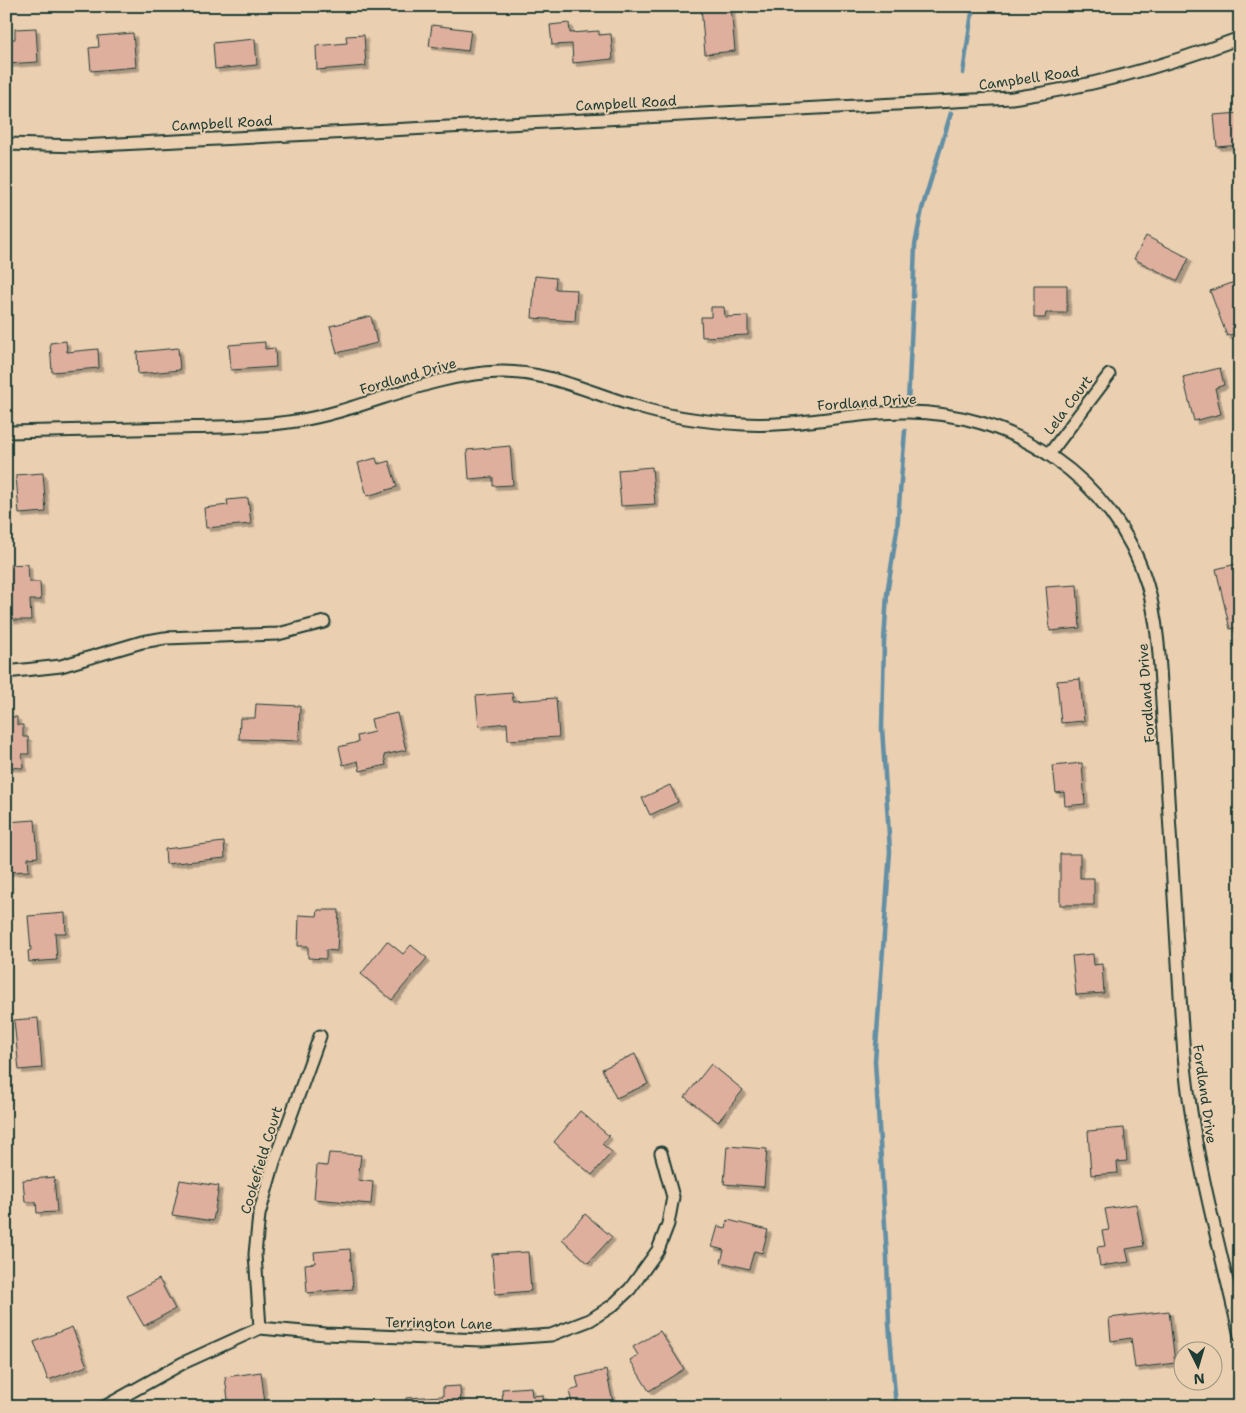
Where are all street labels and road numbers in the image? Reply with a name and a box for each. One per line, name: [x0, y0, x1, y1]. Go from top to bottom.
street label: Campbell Road: [978, 62, 1081, 94]
street label: Campbell Road: [575, 91, 677, 115]
street label: Campbell Road: [171, 111, 273, 135]
street label: Fordland Drive: [358, 354, 459, 398]
street label: Lela Court: [1040, 372, 1096, 438]
street label: Fordland Drive: [817, 390, 917, 414]
street label: Fordland Drive: [1134, 643, 1158, 743]
street label: Fordland Drive: [1189, 1043, 1221, 1145]
street label: Cookefield Court: [236, 1104, 286, 1216]
street label: Terrington Lane: [385, 1313, 493, 1333]

